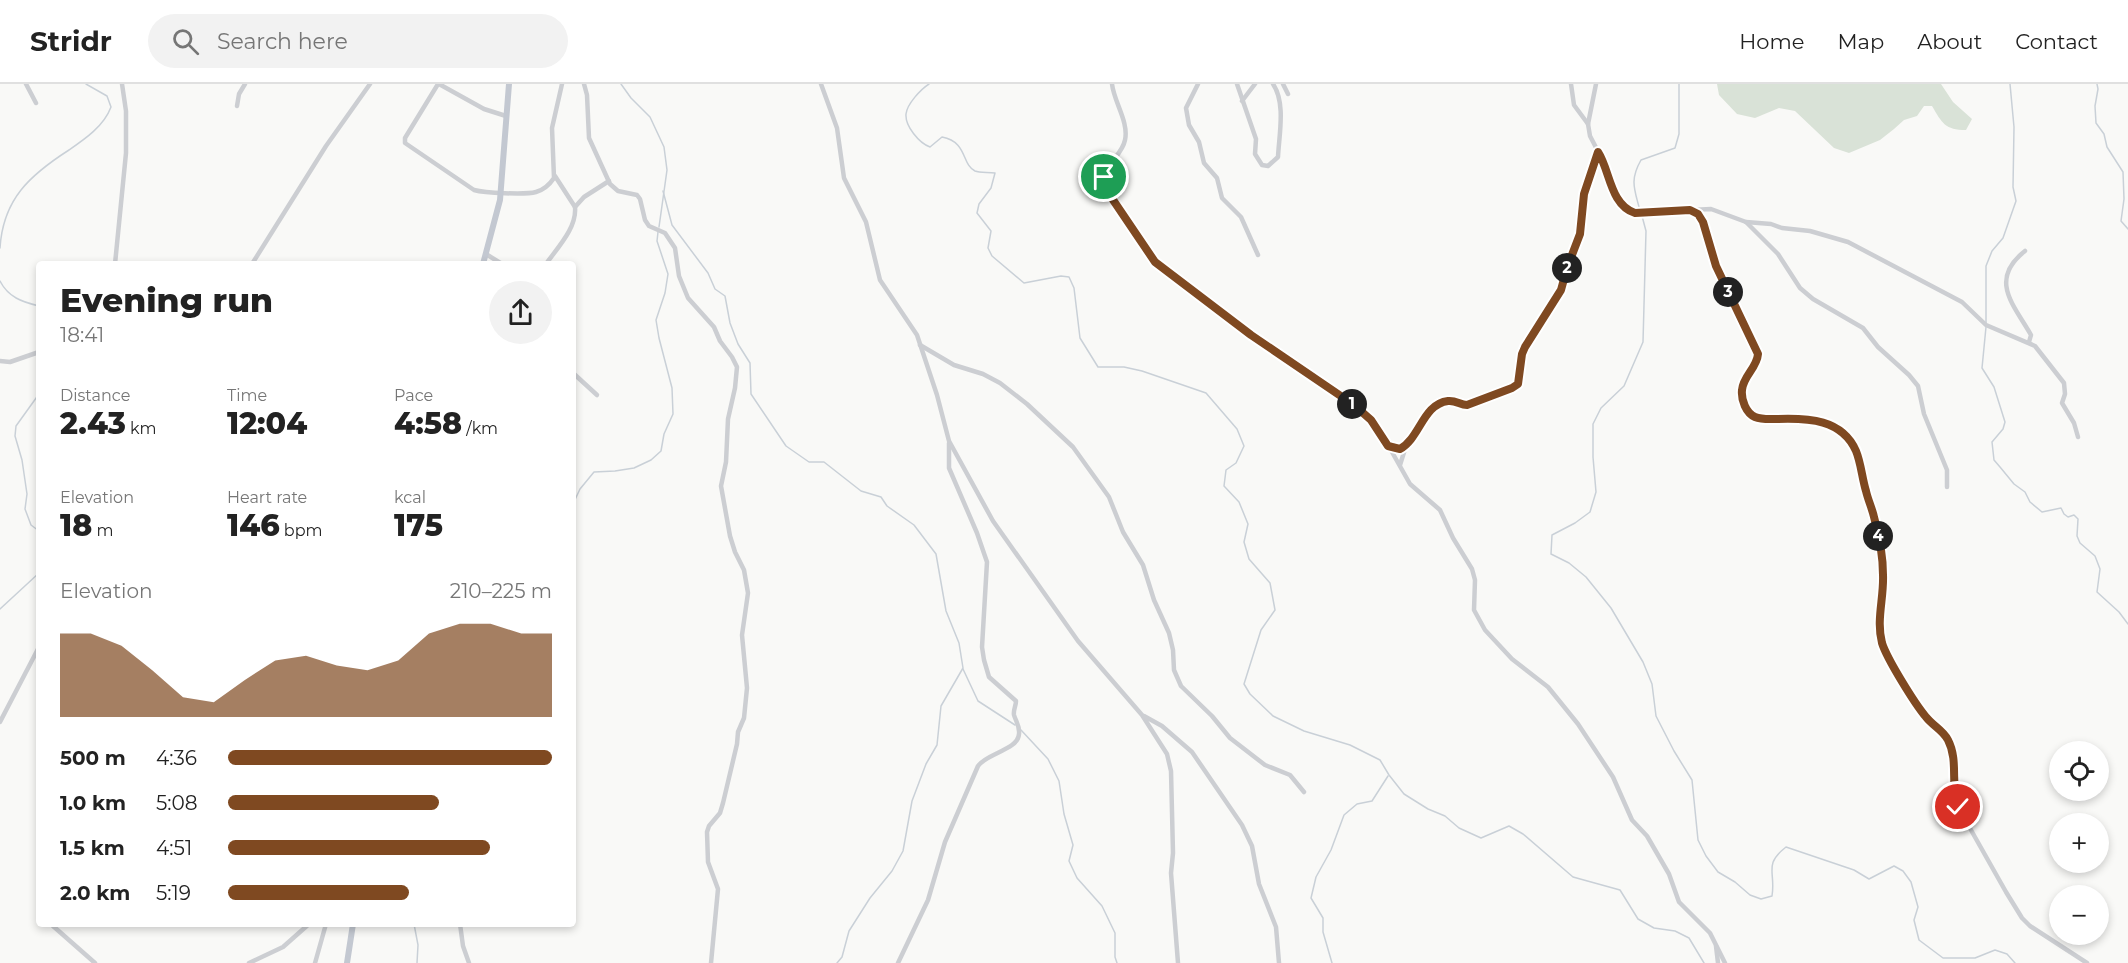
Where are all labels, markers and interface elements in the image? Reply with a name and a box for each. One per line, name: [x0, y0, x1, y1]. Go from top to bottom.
search box: [148, 14, 568, 68]
text: Stridr: [30, 24, 112, 58]
icon: search: [169, 25, 202, 58]
text: Search here: [217, 28, 348, 55]
text: Home: [1739, 29, 1804, 54]
text: Map: [1837, 29, 1884, 54]
text: About: [1917, 29, 1982, 54]
text: Contact: [2015, 29, 2098, 54]
pin: [1078, 151, 1129, 202]
icon: arrive: [1087, 160, 1120, 193]
pin: 2: [1552, 253, 1582, 283]
text: 2: [1562, 258, 1572, 277]
pin: 3: [1713, 277, 1743, 307]
text: Evening run: [60, 280, 273, 320]
button: share: [489, 281, 552, 344]
text: 3: [1723, 282, 1733, 301]
text: 18:41: [60, 323, 104, 347]
text: Distance: [60, 386, 130, 405]
text: Time: [227, 386, 267, 405]
text: Pace: [394, 386, 433, 405]
pin: 1: [1337, 389, 1367, 419]
text: 1: [1349, 394, 1355, 413]
text: 2.43: [60, 405, 126, 442]
text: 12:04: [227, 405, 307, 442]
text: 4:58: [394, 405, 462, 442]
text: km: [126, 419, 157, 438]
text: /km: [462, 419, 498, 438]
text: Elevation: [60, 488, 134, 507]
text: Heart rate: [227, 488, 307, 507]
text: kcal: [394, 488, 426, 507]
text: 18: [60, 507, 92, 544]
text: 146: [227, 507, 280, 544]
text: 175: [394, 507, 443, 544]
text: m: [92, 521, 113, 540]
text: bpm: [280, 521, 323, 540]
pin: 4: [1863, 521, 1893, 551]
text: 4: [1872, 526, 1884, 545]
text: Elevation: [60, 579, 152, 603]
text: 210–225 m: [450, 579, 552, 603]
map controls: [2049, 741, 2109, 945]
button: locate: [2049, 741, 2109, 801]
text: 500 m: [60, 746, 126, 770]
text: 4:36: [156, 746, 197, 770]
pin: [1932, 781, 1983, 832]
icon: check: [1941, 790, 1974, 823]
text: 1.0 km: [60, 791, 126, 815]
text: 5:08: [156, 791, 198, 815]
button: +: [2049, 813, 2109, 873]
text: 1.5 km: [60, 836, 125, 860]
text: 4:51: [156, 836, 192, 860]
text: 2.0 km: [60, 881, 130, 905]
text: 5:19: [156, 881, 191, 905]
button: −: [2049, 885, 2109, 945]

